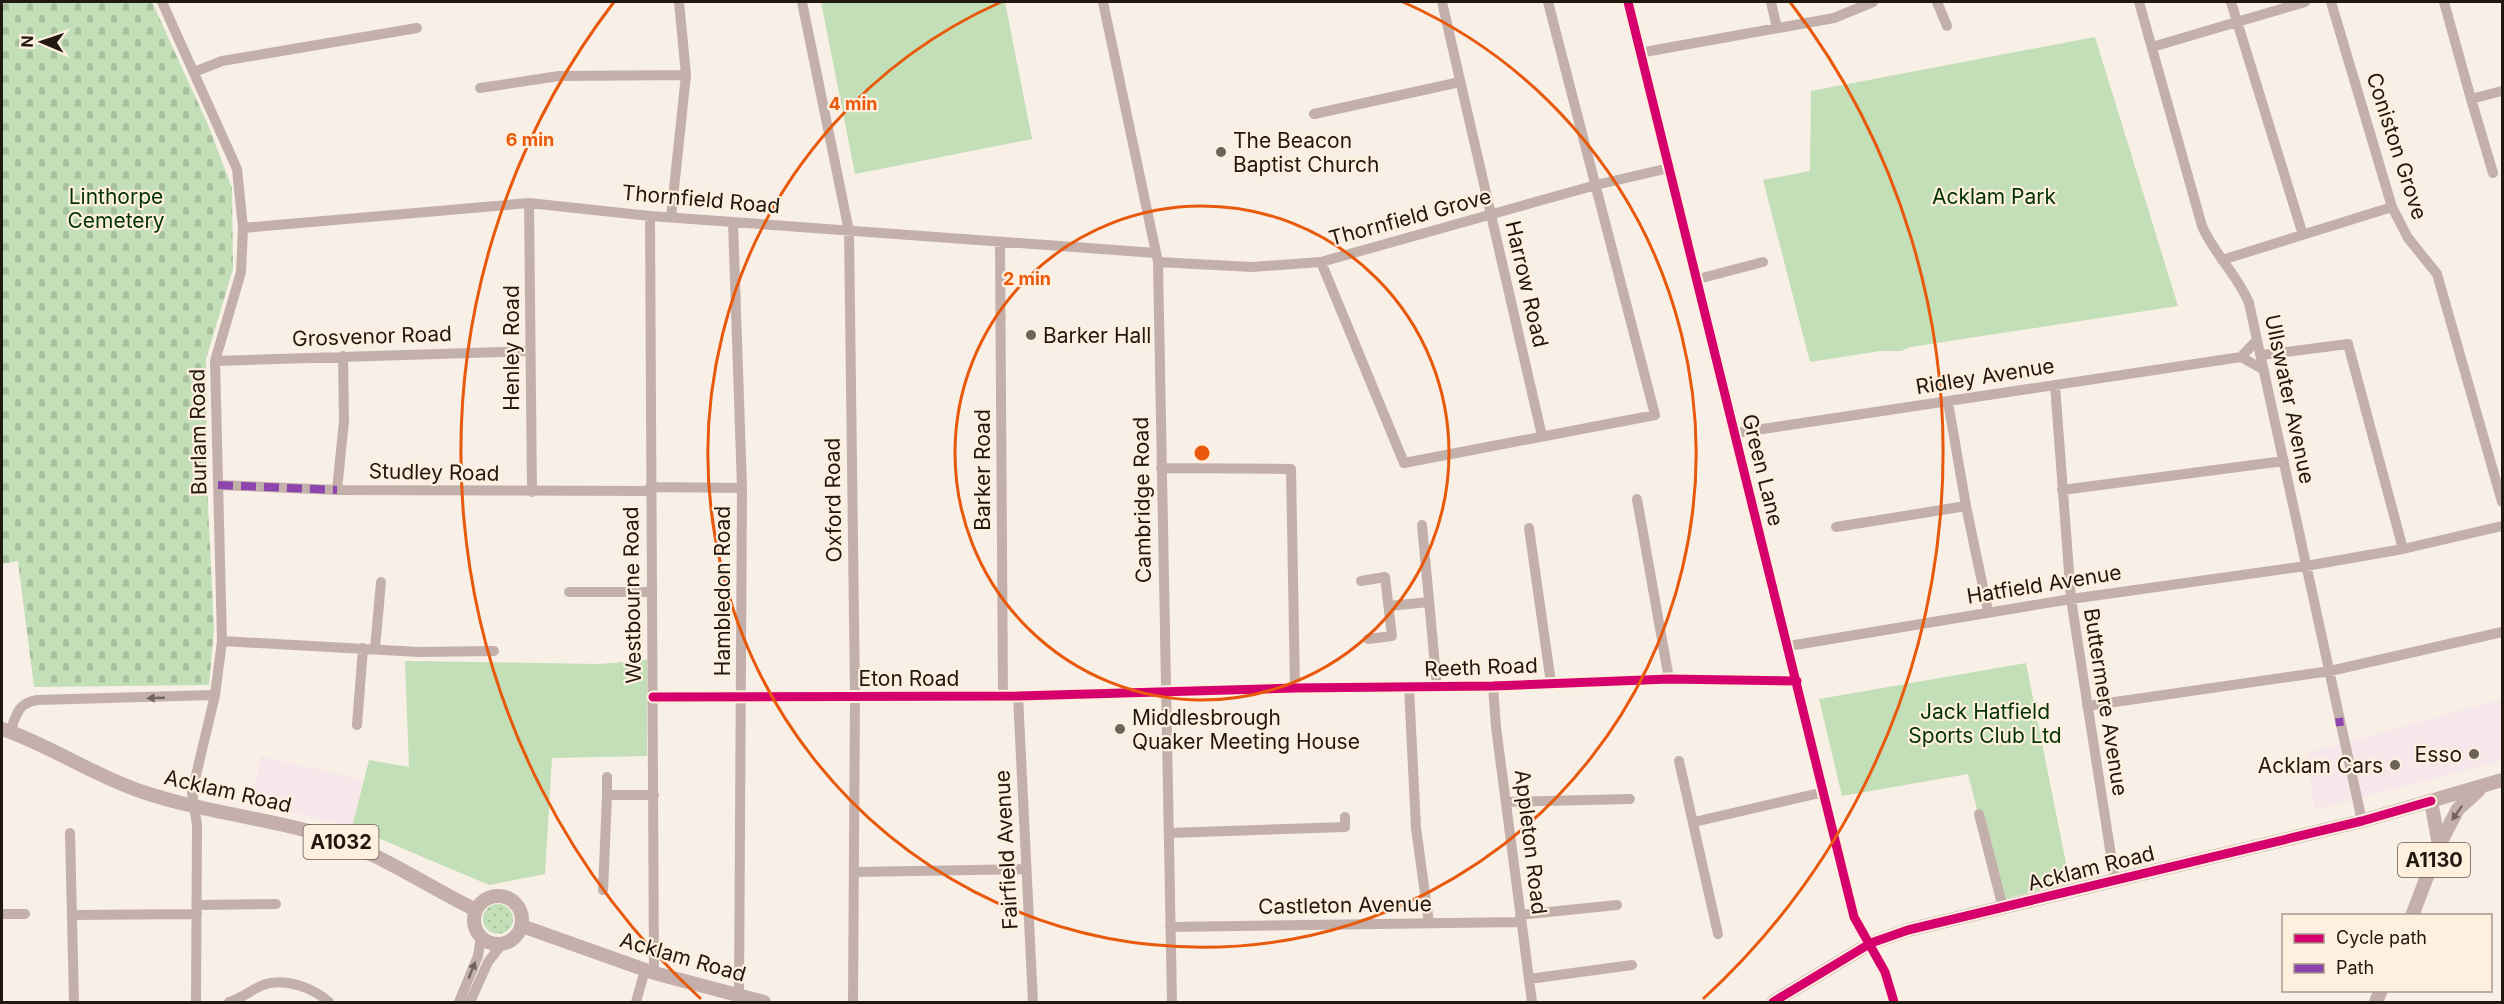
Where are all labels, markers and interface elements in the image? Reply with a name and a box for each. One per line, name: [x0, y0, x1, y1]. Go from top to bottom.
north arrow: [12, 12, 72, 72]
text: N: [17, 35, 37, 48]
street label: Coniston Grove: [2361, 69, 2433, 223]
text: 4 min: [829, 93, 877, 114]
place label: The Beacon Baptist Church: [1233, 128, 1379, 177]
text: 6 min: [506, 129, 554, 150]
marker: The Beacon Baptist Church: [1214, 145, 1228, 159]
street label: Thornfield Road: [621, 180, 781, 218]
street label: Thornfield Grove: [1326, 183, 1494, 251]
park label: Linthorpe Cemetery: [67, 184, 165, 233]
park label: Acklam Park: [1932, 184, 2057, 209]
street label: Harrow Road: [1500, 218, 1554, 350]
text: 2 min: [1003, 268, 1051, 289]
street label: Henley Road: [499, 285, 524, 411]
street label: Ullswater Avenue: [2260, 312, 2320, 486]
street label: Grosvenor Road: [292, 321, 452, 351]
place label: Barker Hall: [1043, 323, 1151, 348]
marker: Barker Hall: [1024, 328, 1038, 342]
street label: Ridley Avenue: [1914, 353, 2056, 399]
street label: Burlam Road: [184, 369, 212, 495]
street label: Barker Road: [970, 409, 995, 531]
street label: Green Lane: [1737, 412, 1789, 528]
street label: Cambridge Road: [1128, 417, 1156, 583]
street label: Oxford Road: [819, 437, 847, 563]
centre of rings: [1192, 443, 1212, 463]
street label: Studley Road: [368, 458, 500, 486]
street label: Westbourne Road: [618, 506, 646, 684]
street label: Hambledon Road: [710, 506, 735, 676]
street label: Hatfield Avenue: [1965, 559, 2123, 609]
street label: Buttermere Avenue: [2079, 606, 2133, 798]
street label: Reeth Road: [1424, 653, 1538, 681]
street label: Eton Road: [859, 666, 959, 691]
one-way arrow: [147, 693, 166, 702]
park label: Jack Hatfield Sports Club Ltd: [1908, 699, 2062, 748]
place label: Middlesbrough Quaker Meeting House: [1132, 705, 1360, 754]
marker: Middlesbrough Quaker Meeting House: [1113, 722, 1127, 736]
place label: Esso: [2415, 742, 2462, 767]
marker: Esso: [2467, 747, 2481, 761]
place label: Acklam Cars: [2258, 753, 2383, 778]
marker: Acklam Cars: [2388, 758, 2402, 772]
street label: Acklam Road: [162, 764, 294, 818]
street label: Appleton Road: [1510, 768, 1552, 916]
street label: Fairfield Avenue: [989, 770, 1023, 930]
one-way arrow: [2451, 804, 2463, 820]
road number: A1032: [304, 825, 378, 859]
street label: Acklam Road: [2025, 840, 2157, 896]
road number: A1130: [2398, 843, 2470, 877]
street label: Castleton Avenue: [1258, 891, 1432, 919]
legend: [2282, 914, 2492, 992]
street label: Acklam Road: [617, 927, 749, 987]
text: Cycle path: [2336, 927, 2427, 948]
text: Path: [2336, 957, 2374, 978]
one-way arrow: [468, 961, 477, 979]

